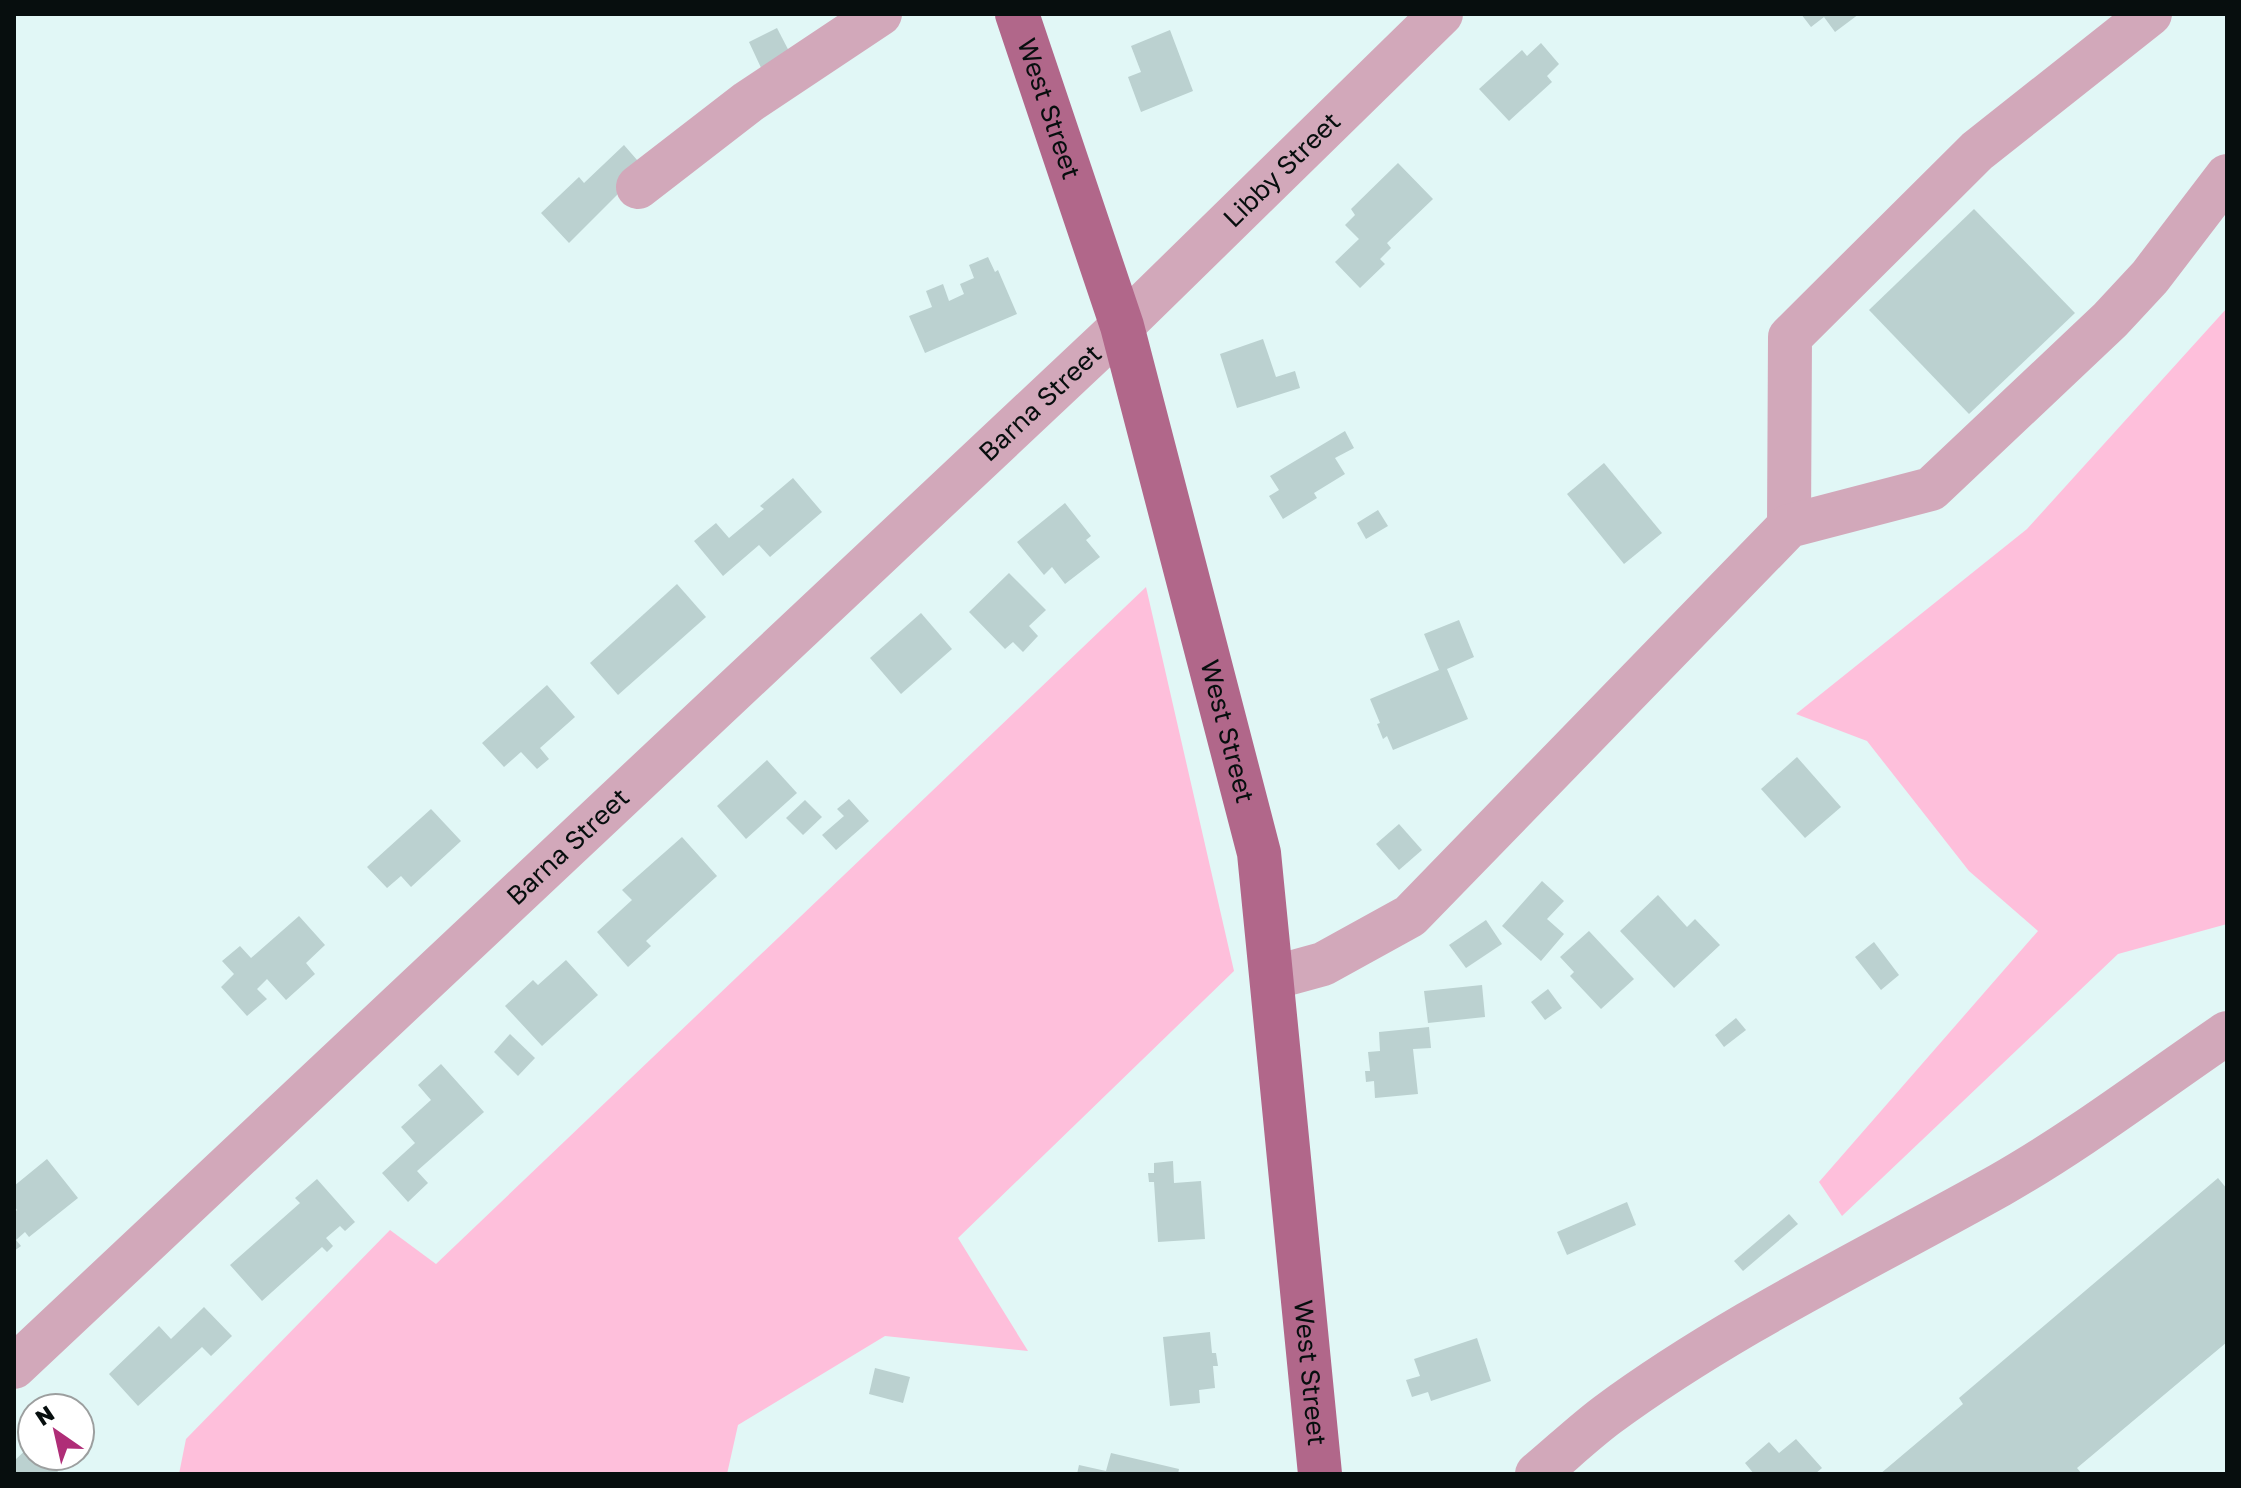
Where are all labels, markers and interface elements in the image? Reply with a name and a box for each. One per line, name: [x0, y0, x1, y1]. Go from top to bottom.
street label: West Street: [1011, 34, 1087, 183]
street label: Libby Street: [1217, 105, 1347, 233]
street label: Barna Street: [972, 338, 1107, 467]
street label: West Street: [1194, 656, 1261, 806]
street label: Barna Street: [500, 781, 635, 911]
street label: West Street: [1288, 1298, 1333, 1447]
north arrow: [16, 1392, 96, 1472]
text: N: [30, 1399, 59, 1431]

